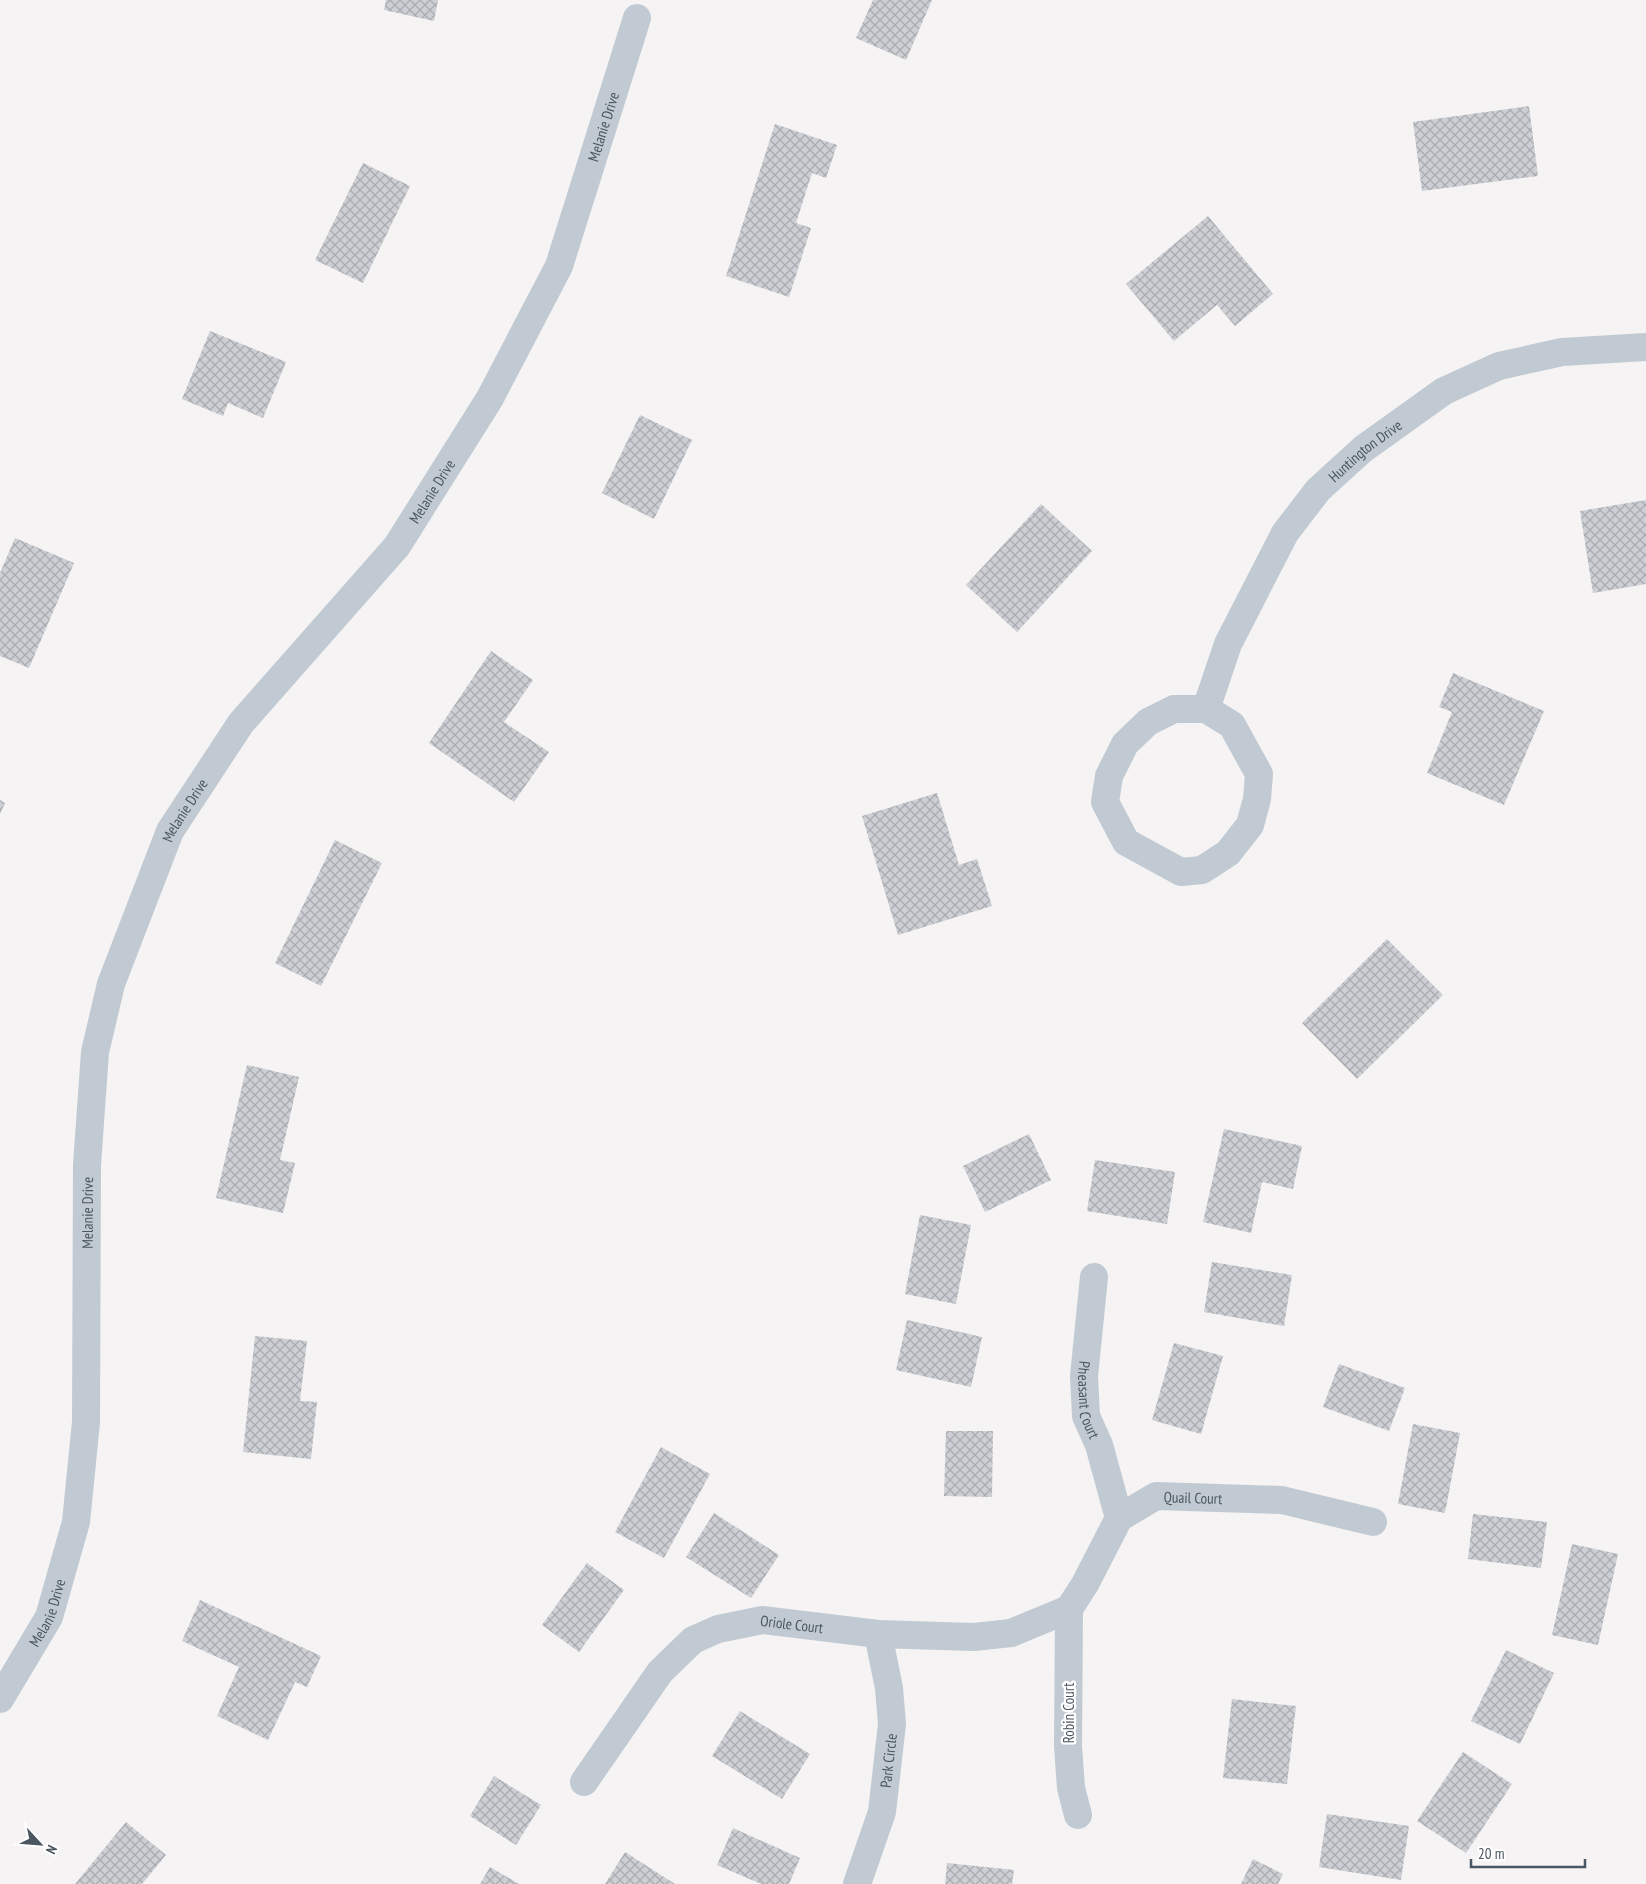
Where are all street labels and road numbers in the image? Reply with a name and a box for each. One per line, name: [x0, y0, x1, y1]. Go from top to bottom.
street label: Melanie Drive: [583, 89, 623, 164]
street label: Huntington Drive: [1324, 415, 1405, 486]
street label: Melanie Drive: [404, 456, 459, 527]
street label: Melanie Drive: [157, 775, 211, 845]
street label: Melanie Drive: [77, 1177, 96, 1249]
street label: Pheasant Court: [1074, 1360, 1104, 1442]
street label: Quail Court: [1163, 1487, 1223, 1508]
street label: Melanie Drive: [24, 1577, 69, 1650]
street label: Oriole Court: [759, 1610, 824, 1637]
street label: Robin Court: [1059, 1683, 1078, 1743]
street label: Park Circle: [875, 1732, 900, 1789]

